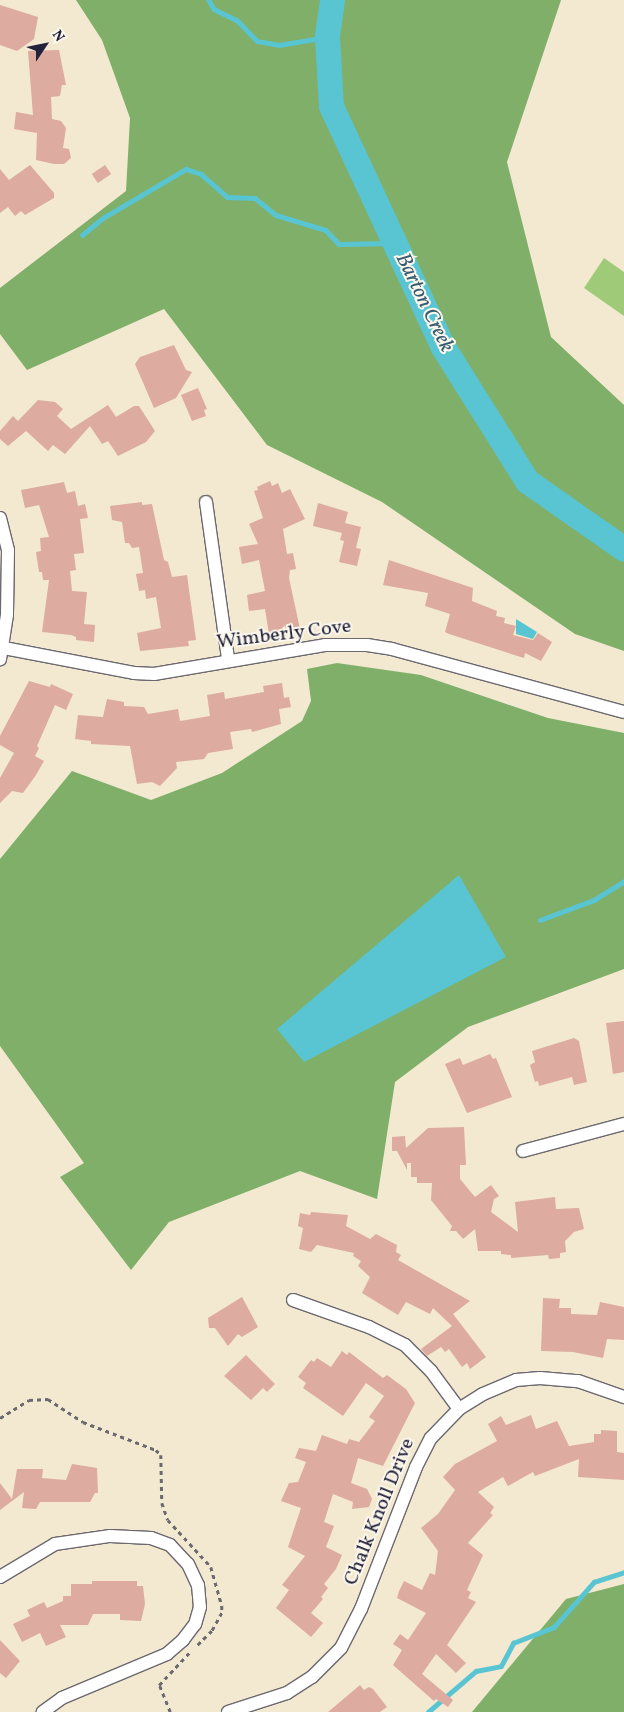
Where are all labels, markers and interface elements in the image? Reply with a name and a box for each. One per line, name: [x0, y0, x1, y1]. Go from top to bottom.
north arrow: [20, 20, 70, 70]
text: N: [47, 27, 69, 46]
water label: Barton Creek: [389, 249, 459, 357]
street label: Wimberly Cove: [215, 615, 353, 655]
street label: Chalk Knoll Drive: [340, 1435, 420, 1589]

